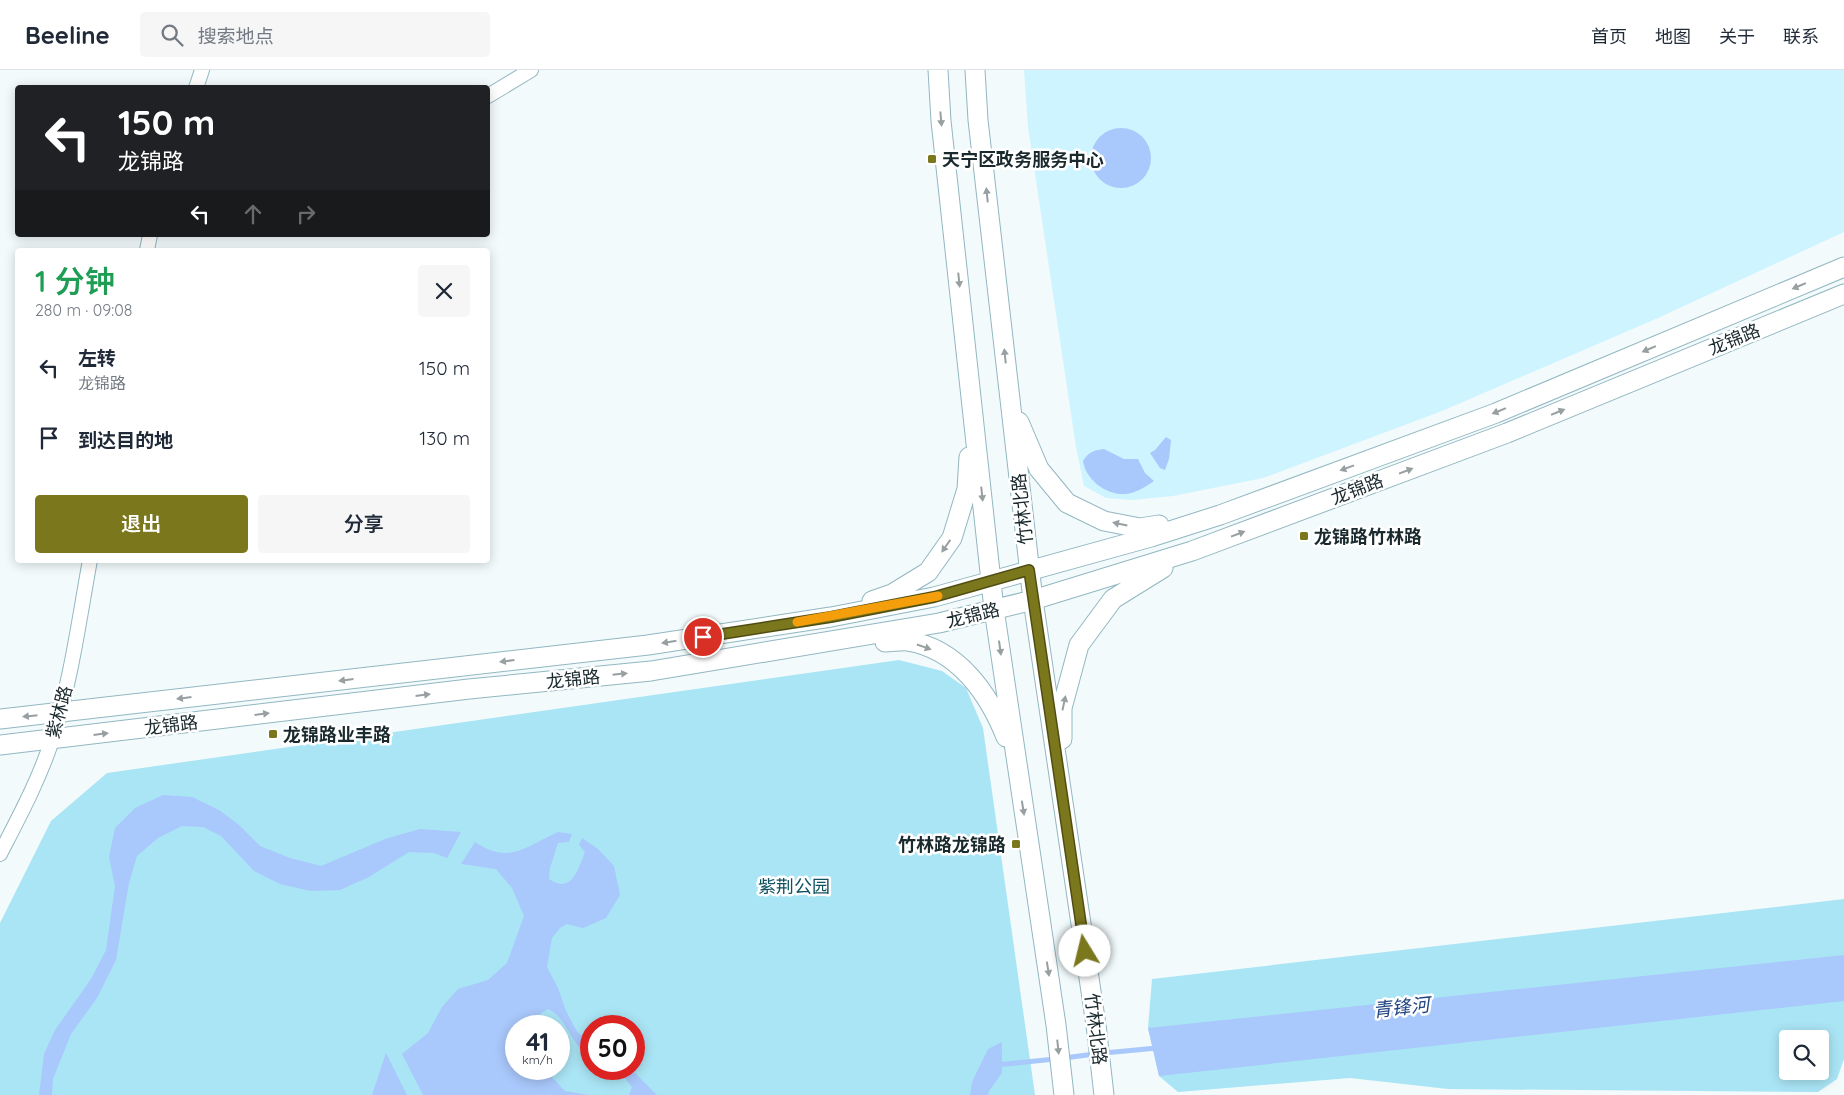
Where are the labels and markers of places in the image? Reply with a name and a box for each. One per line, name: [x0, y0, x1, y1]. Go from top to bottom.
place label: 天宁区政务服务中心: [942, 148, 1104, 171]
marker: 天宁区政务服务中心: [926, 153, 938, 165]
place label: 龙锦路竹林路: [1314, 525, 1422, 548]
marker: 龙锦路竹林路: [1298, 530, 1310, 542]
pin: [682, 616, 724, 658]
place label: 龙锦路业丰路: [283, 723, 391, 746]
marker: 龙锦路业丰路: [267, 728, 279, 740]
place label: 竹林路龙锦路: [898, 833, 1006, 856]
marker: 竹林路龙锦路: [1010, 838, 1022, 850]

